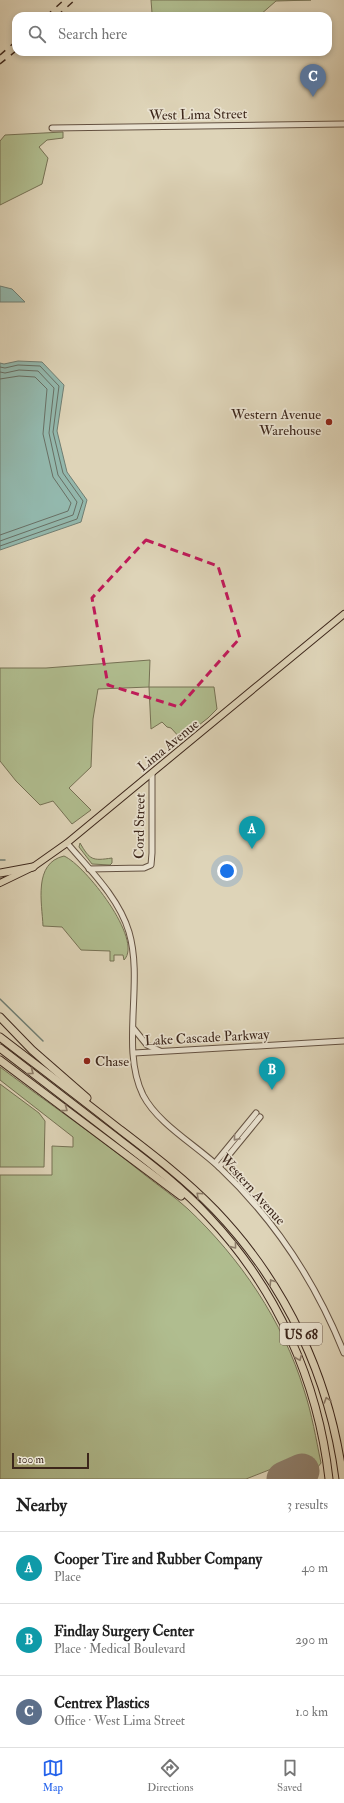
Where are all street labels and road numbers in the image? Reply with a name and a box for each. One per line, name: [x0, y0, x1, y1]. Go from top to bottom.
street label: West Lima Street: [148, 105, 248, 124]
street label: Lima Avenue: [134, 715, 203, 775]
street label: Cord Street: [130, 793, 149, 859]
street label: Lake Cascade Parkway: [144, 1026, 271, 1050]
street label: Western Avenue: [216, 1149, 289, 1229]
road number: US 68: [280, 1323, 322, 1345]

